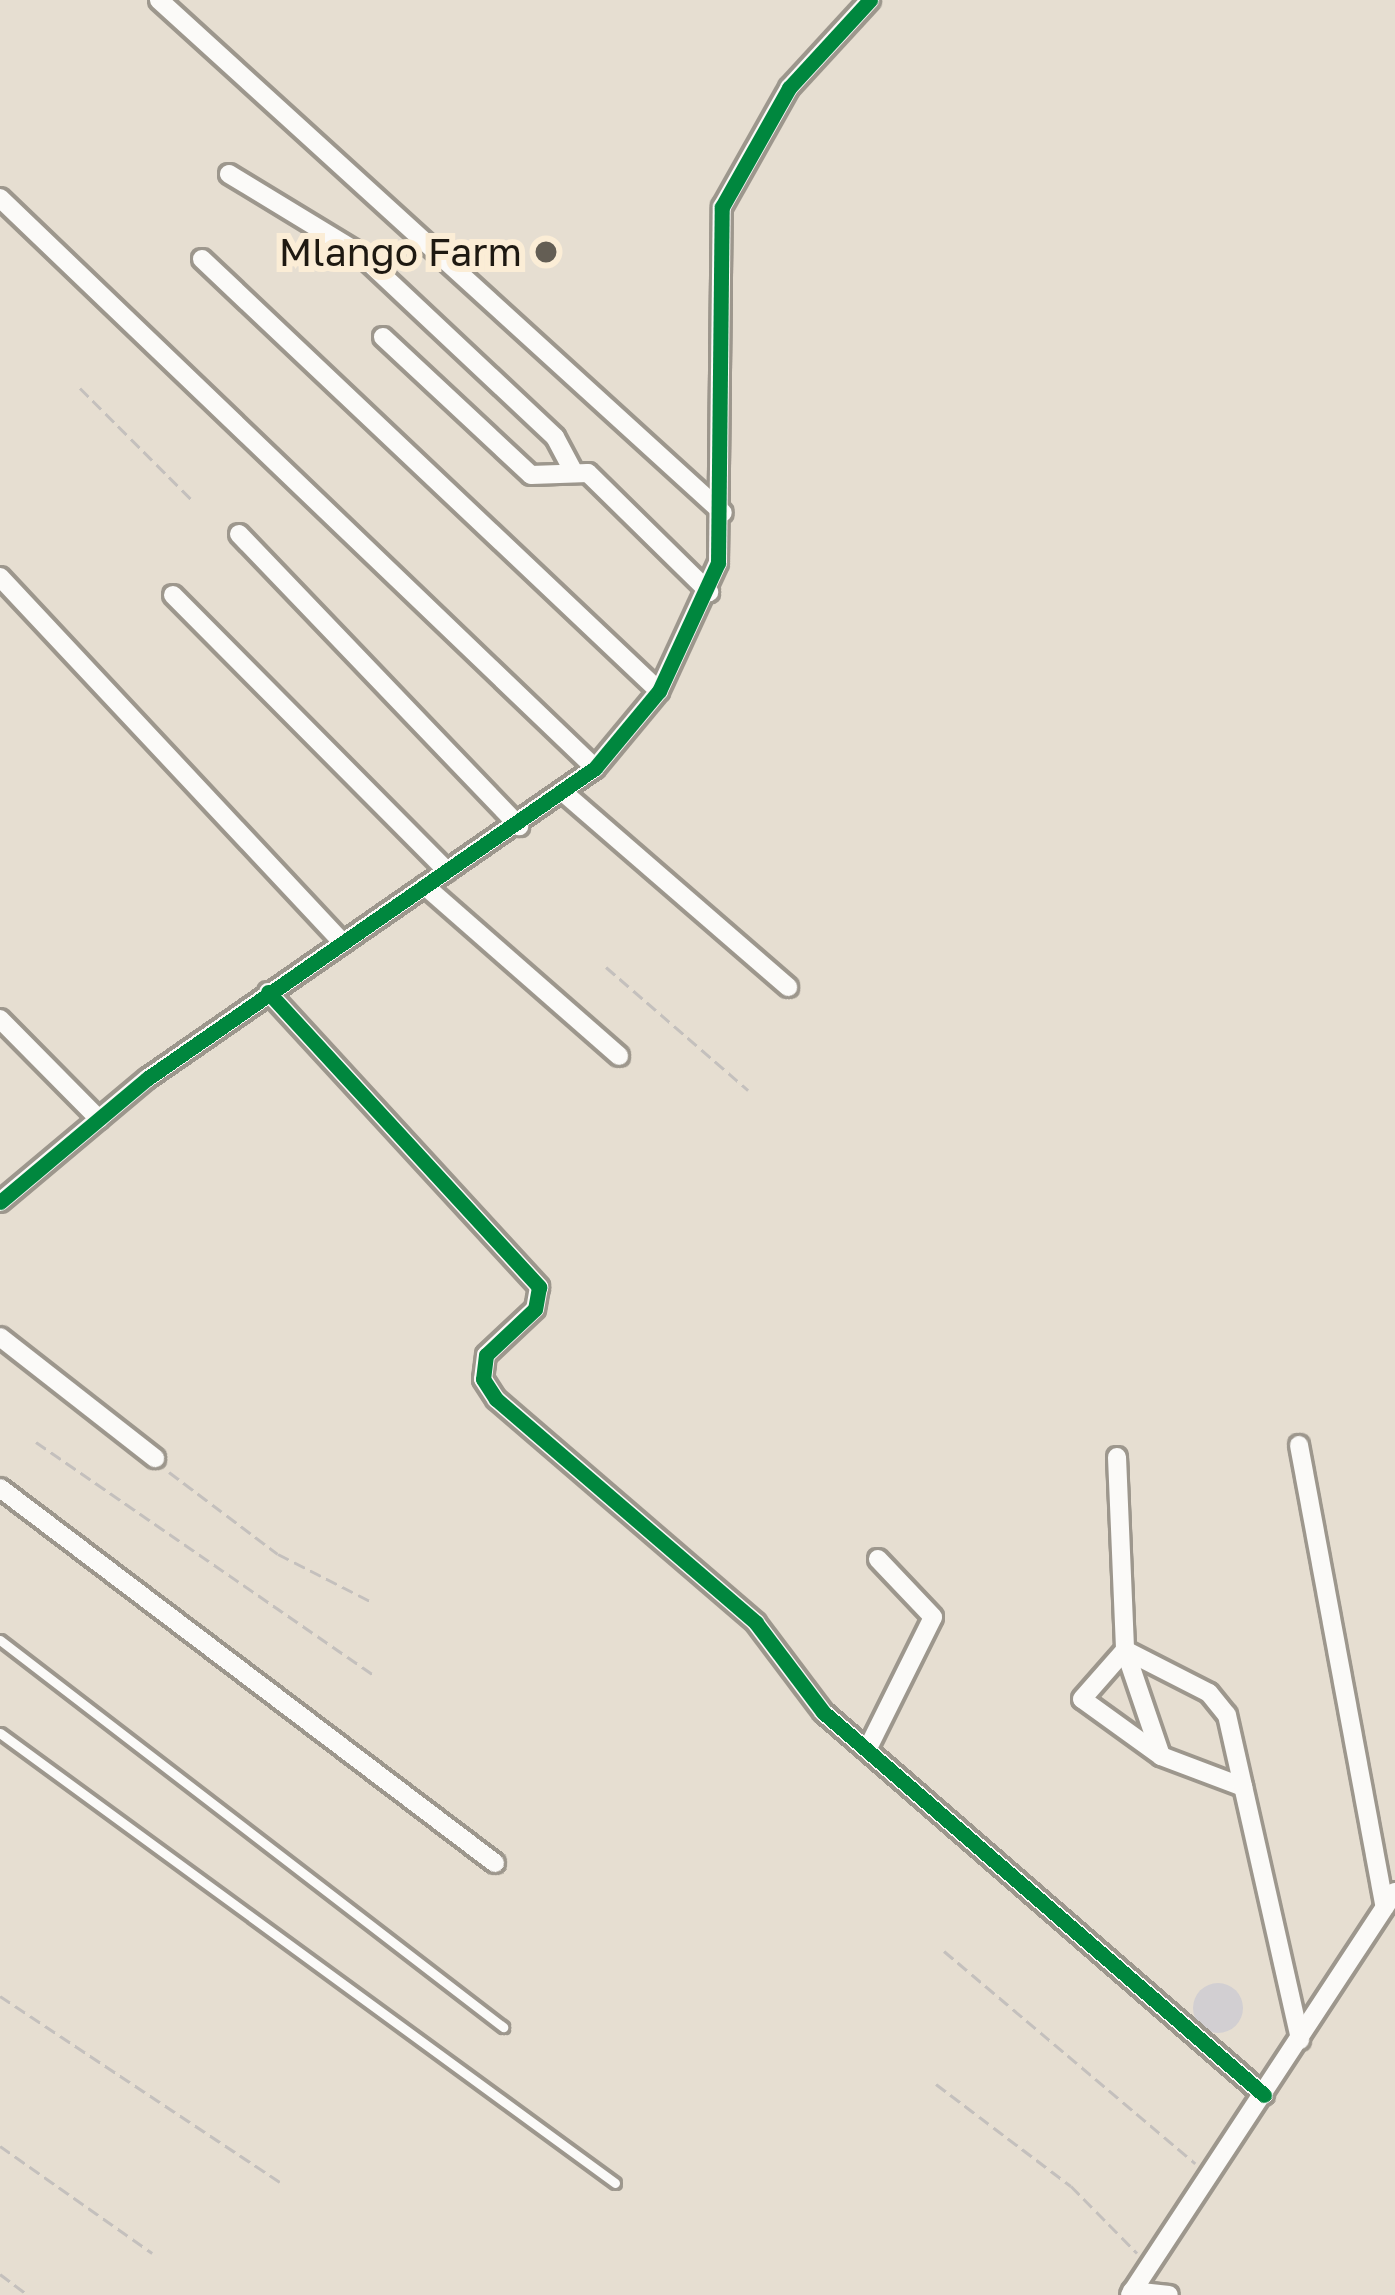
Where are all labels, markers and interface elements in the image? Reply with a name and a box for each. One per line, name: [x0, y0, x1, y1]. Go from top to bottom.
place label: Mlango Farm: [279, 229, 522, 275]
marker: Mlango Farm: [533, 239, 559, 265]

